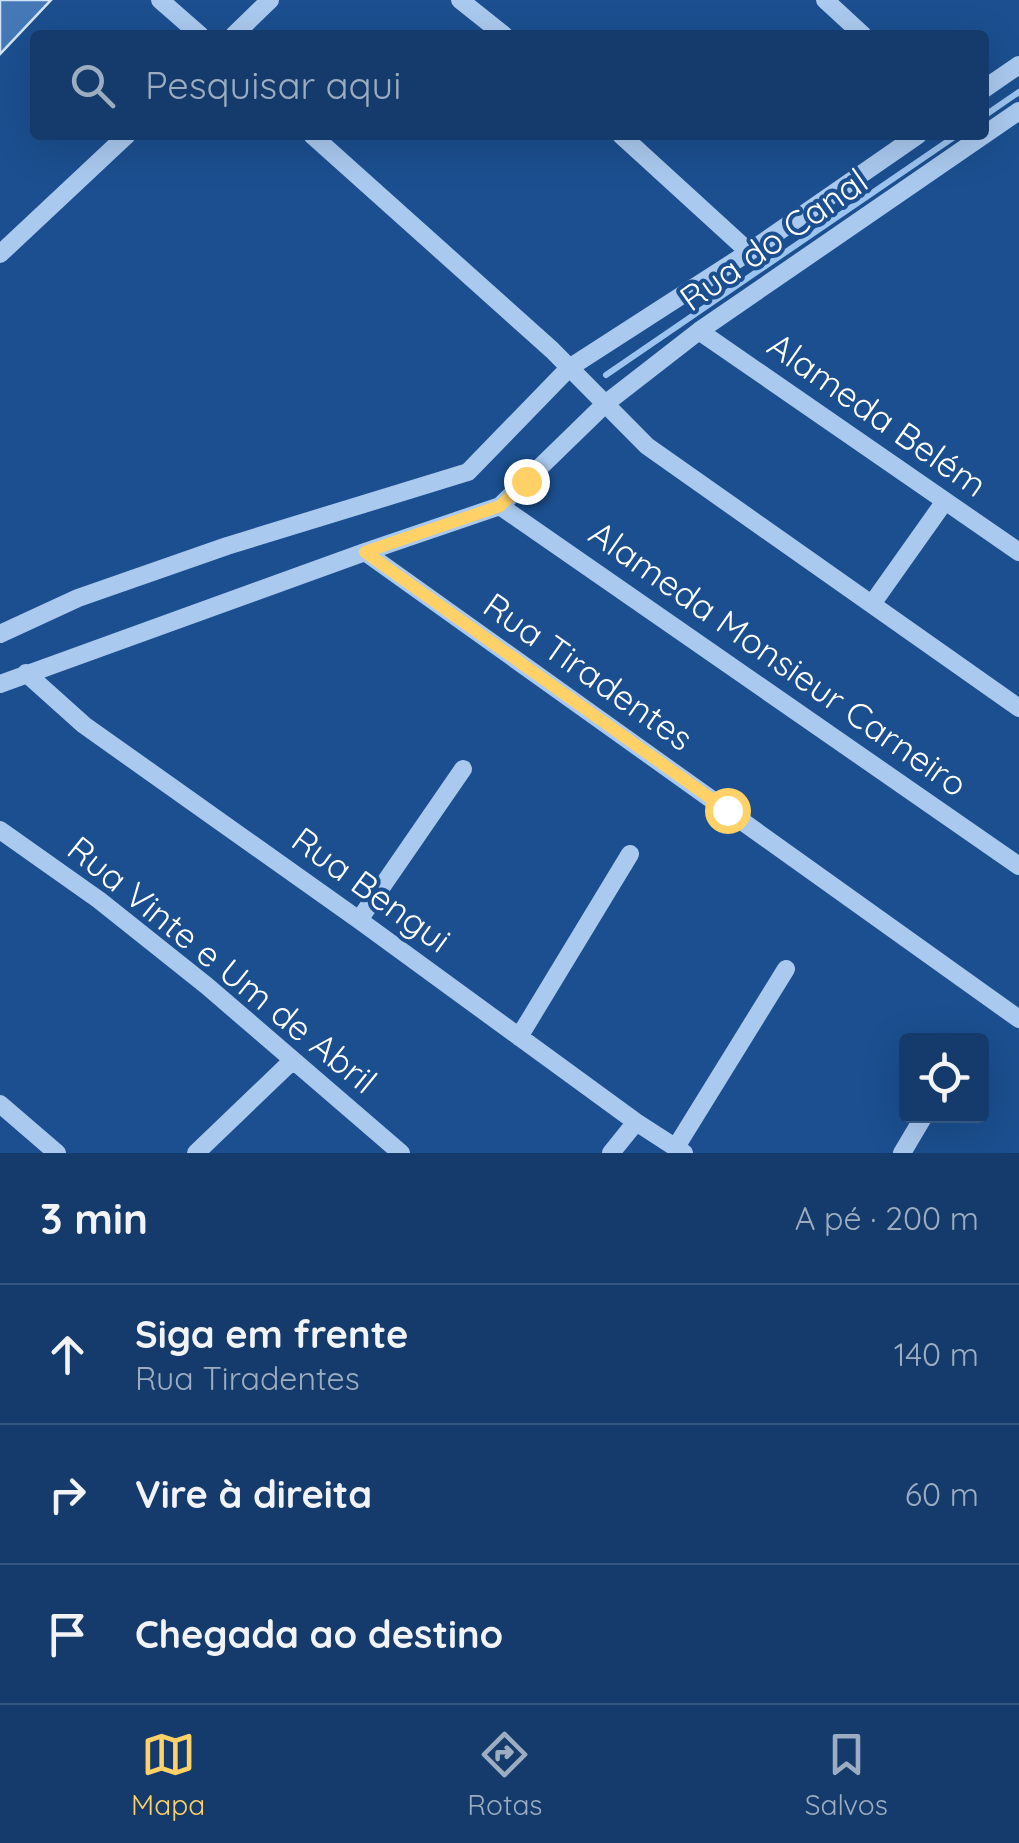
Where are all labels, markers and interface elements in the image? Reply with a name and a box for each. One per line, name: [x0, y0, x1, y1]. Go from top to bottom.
search box: [30, 30, 989, 140]
icon: search: [65, 58, 120, 113]
text: Pesquisar aqui: [145, 61, 401, 109]
street label: Rua do Canal: [671, 158, 876, 320]
street label: Alameda Belém: [759, 322, 996, 506]
route end: [504, 459, 550, 505]
street label: Alameda Monsieur Carneiro: [581, 511, 976, 806]
street label: Rua Tiradentes: [475, 583, 702, 760]
route start: [705, 788, 751, 834]
street label: Rua Bengui: [284, 817, 460, 962]
street label: Rua Vinte e Um de Abril: [59, 826, 386, 1102]
map controls: [899, 1033, 989, 1123]
button: locate: [899, 1033, 989, 1123]
text: 3 min: [40, 1192, 148, 1245]
text: A pé · 200 m: [795, 1198, 979, 1238]
text: Siga em frente: [135, 1310, 408, 1358]
icon: ahead: [40, 1327, 95, 1382]
text: 140 m: [894, 1334, 979, 1374]
text: Rua Tiradentes: [135, 1358, 360, 1398]
icon: right: [40, 1467, 95, 1522]
text: Vire à direita: [135, 1470, 372, 1518]
text: 60 m: [905, 1474, 979, 1514]
icon: arrive: [40, 1607, 95, 1662]
text: Chegada ao destino: [135, 1610, 503, 1658]
tab: Mapa: [131, 1727, 205, 1822]
tab: Rotas: [467, 1727, 542, 1822]
tab: Salvos: [805, 1727, 888, 1822]

